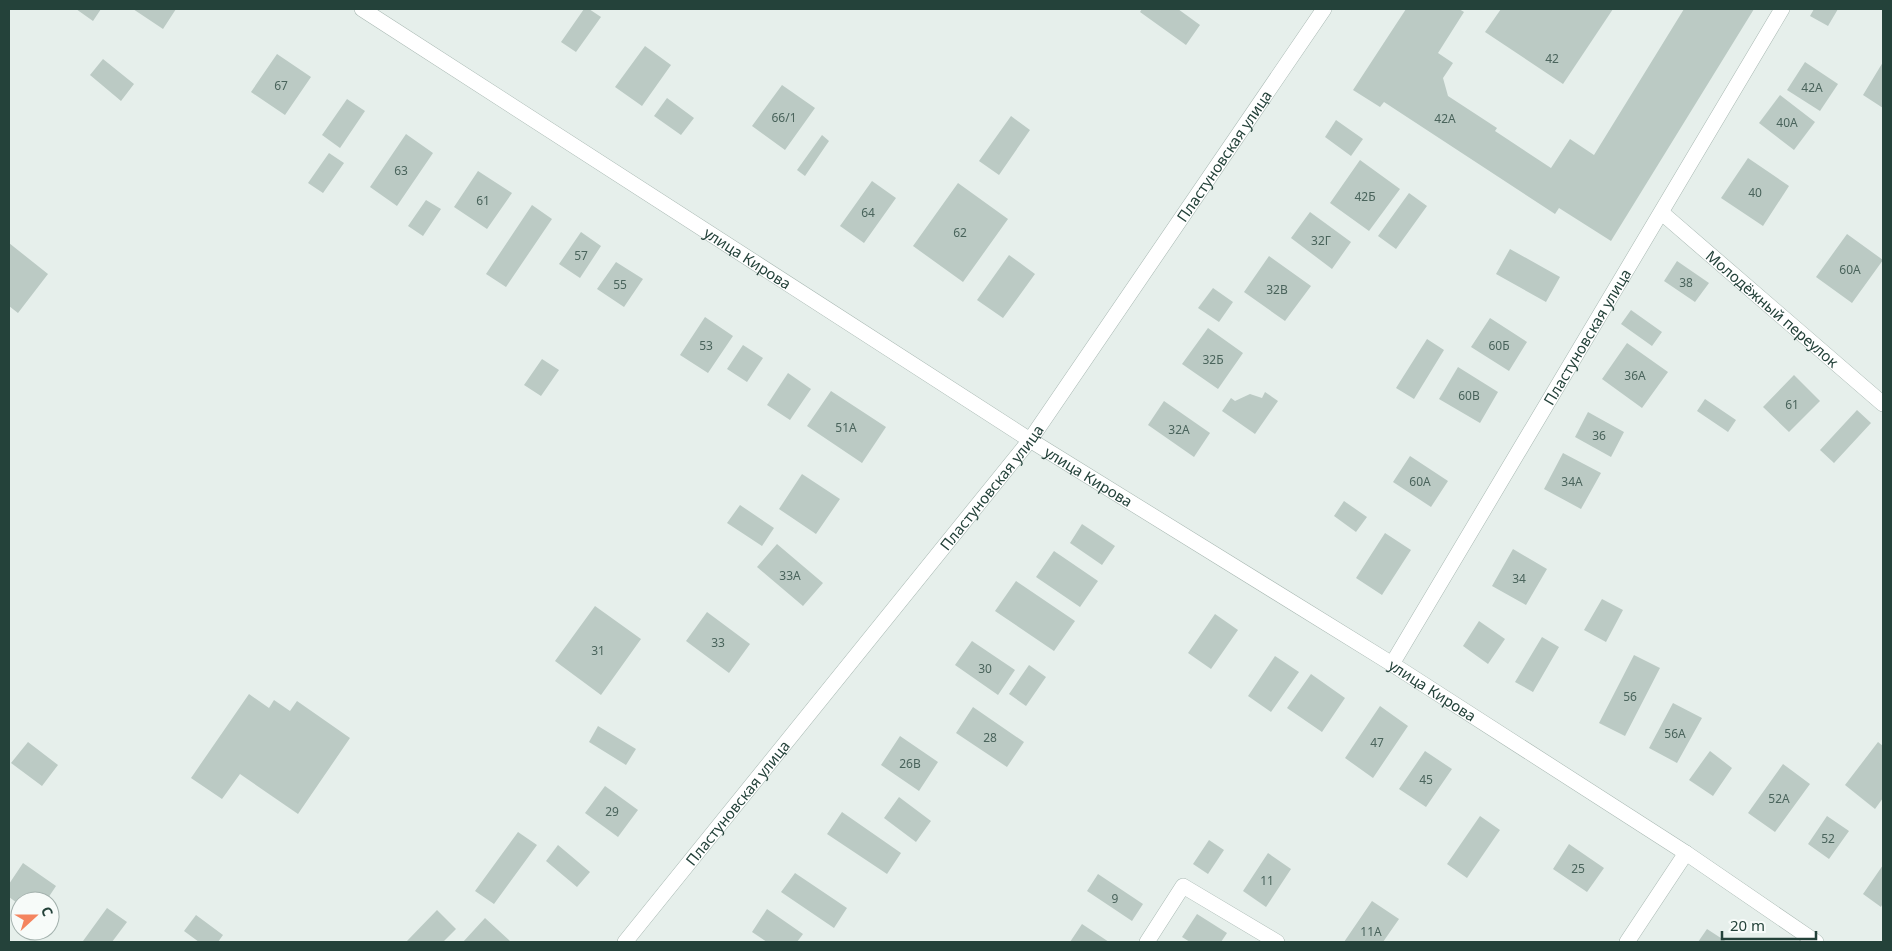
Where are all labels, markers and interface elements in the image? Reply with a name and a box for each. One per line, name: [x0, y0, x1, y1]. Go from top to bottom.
house number: 42: [1545, 50, 1559, 67]
house number: 67: [274, 77, 288, 94]
house number: 42А: [1801, 79, 1823, 96]
street label: Пластуновская улица: [1172, 86, 1276, 226]
house number: 66/1: [771, 109, 797, 126]
house number: 42А: [1434, 110, 1456, 127]
house number: 40А: [1776, 114, 1798, 131]
house number: 63: [394, 162, 408, 179]
house number: 40: [1748, 184, 1762, 201]
house number: 42Б: [1354, 188, 1376, 205]
house number: 61: [476, 192, 490, 209]
house number: 64: [861, 204, 875, 221]
street label: улица Кирова: [700, 222, 795, 293]
house number: 62: [953, 224, 967, 241]
house number: 32Г: [1311, 232, 1331, 249]
street label: Молодёжный переулок: [1702, 246, 1843, 371]
house number: 57: [574, 247, 588, 264]
house number: 60А: [1839, 261, 1861, 278]
street label: Пластуновская улица: [1539, 265, 1635, 408]
house number: 38: [1679, 274, 1693, 291]
house number: 55: [613, 276, 627, 293]
house number: 32В: [1266, 281, 1288, 298]
house number: 53: [699, 337, 713, 354]
house number: 60Б: [1488, 337, 1510, 354]
house number: 32Б: [1202, 351, 1224, 368]
house number: 36А: [1624, 367, 1646, 384]
house number: 60В: [1458, 387, 1480, 404]
house number: 61: [1785, 396, 1799, 413]
house number: 51А: [835, 419, 857, 436]
street label: Пластуновская улица: [935, 421, 1048, 554]
house number: 32А: [1168, 421, 1190, 438]
house number: 36: [1592, 427, 1606, 444]
street label: улица Кирова: [1041, 441, 1136, 511]
house number: 60А: [1409, 473, 1431, 490]
house number: 34А: [1561, 473, 1583, 490]
house number: 33А: [779, 567, 801, 584]
house number: 34: [1512, 570, 1526, 587]
house number: 33: [711, 634, 725, 651]
house number: 31: [591, 642, 605, 659]
street label: улица Кирова: [1385, 655, 1480, 726]
house number: 30: [978, 660, 992, 677]
house number: 56: [1623, 688, 1637, 705]
house number: 56А: [1664, 725, 1686, 742]
house number: 28: [983, 729, 997, 746]
house number: 47: [1370, 734, 1384, 751]
street label: Пластуновская улица: [681, 736, 794, 869]
house number: 26В: [899, 755, 921, 772]
house number: 45: [1419, 771, 1433, 788]
house number: 52А: [1768, 790, 1790, 807]
house number: 29: [605, 803, 619, 820]
house number: 52: [1821, 830, 1835, 847]
house number: 25: [1571, 860, 1585, 877]
house number: 11: [1260, 872, 1274, 889]
house number: 9: [1112, 890, 1119, 907]
north arrow: [10, 891, 60, 941]
text: С: [37, 904, 58, 919]
scale bar: [1722, 908, 1816, 940]
text: 20 m: [1730, 915, 1765, 935]
house number: 11А: [1360, 923, 1382, 940]

